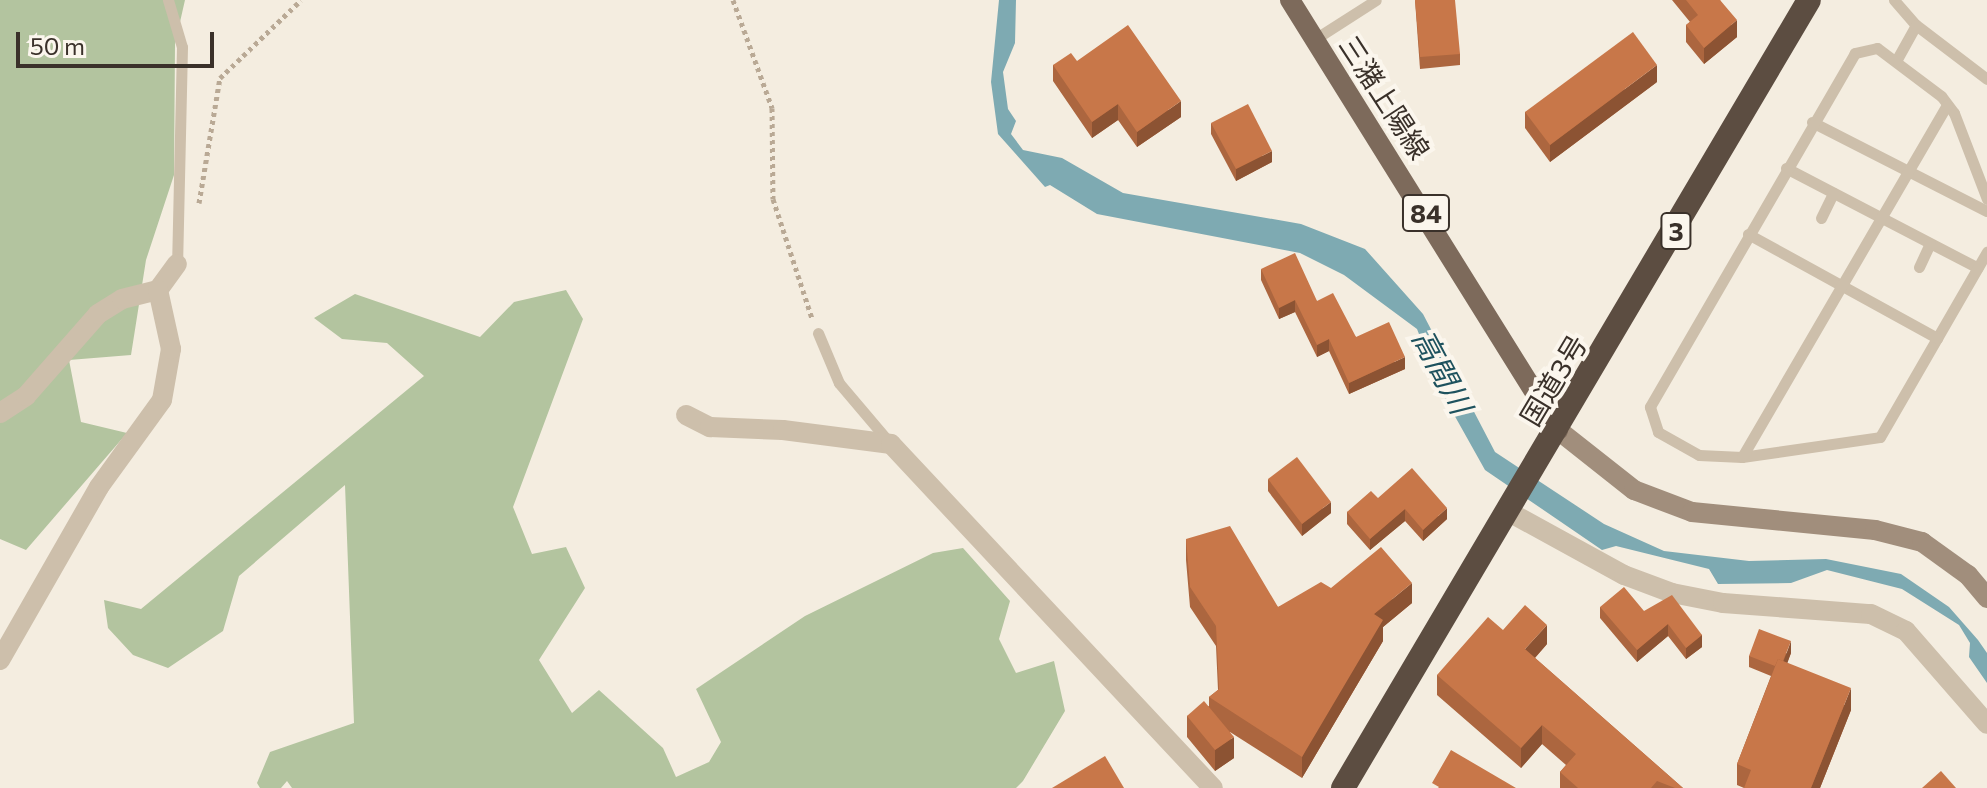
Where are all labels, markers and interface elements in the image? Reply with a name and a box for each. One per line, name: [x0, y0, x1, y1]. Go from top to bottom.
scale bar: [20, 16, 218, 66]
street label: 三潴上陽線: [1333, 29, 1437, 165]
text: 50 m: [30, 31, 85, 60]
road number: 84: [1400, 191, 1452, 235]
road number: 3: [1660, 209, 1692, 253]
water label: 高間川: [1406, 323, 1480, 419]
street label: 国道3号: [1513, 329, 1593, 431]

